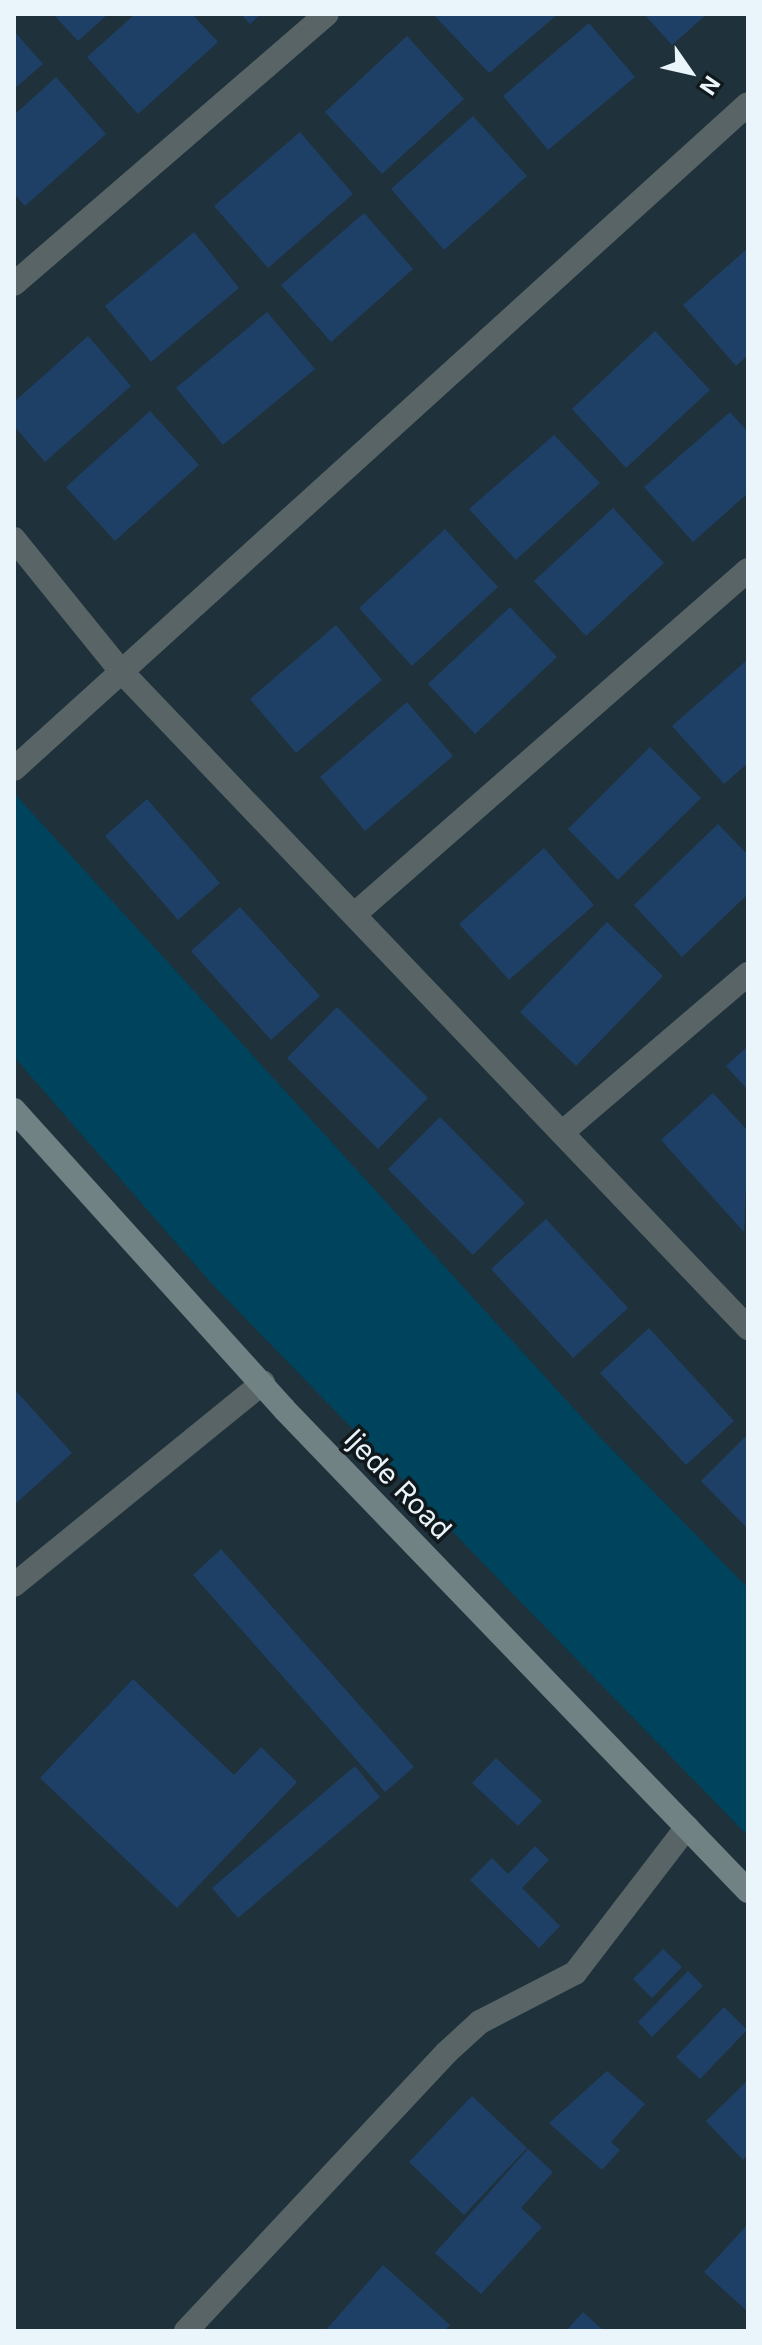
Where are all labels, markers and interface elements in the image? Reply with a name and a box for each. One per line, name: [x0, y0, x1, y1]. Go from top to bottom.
north arrow: [650, 32, 730, 112]
text: N: [694, 71, 725, 100]
street label: Ijede Road: [337, 1422, 459, 1546]

